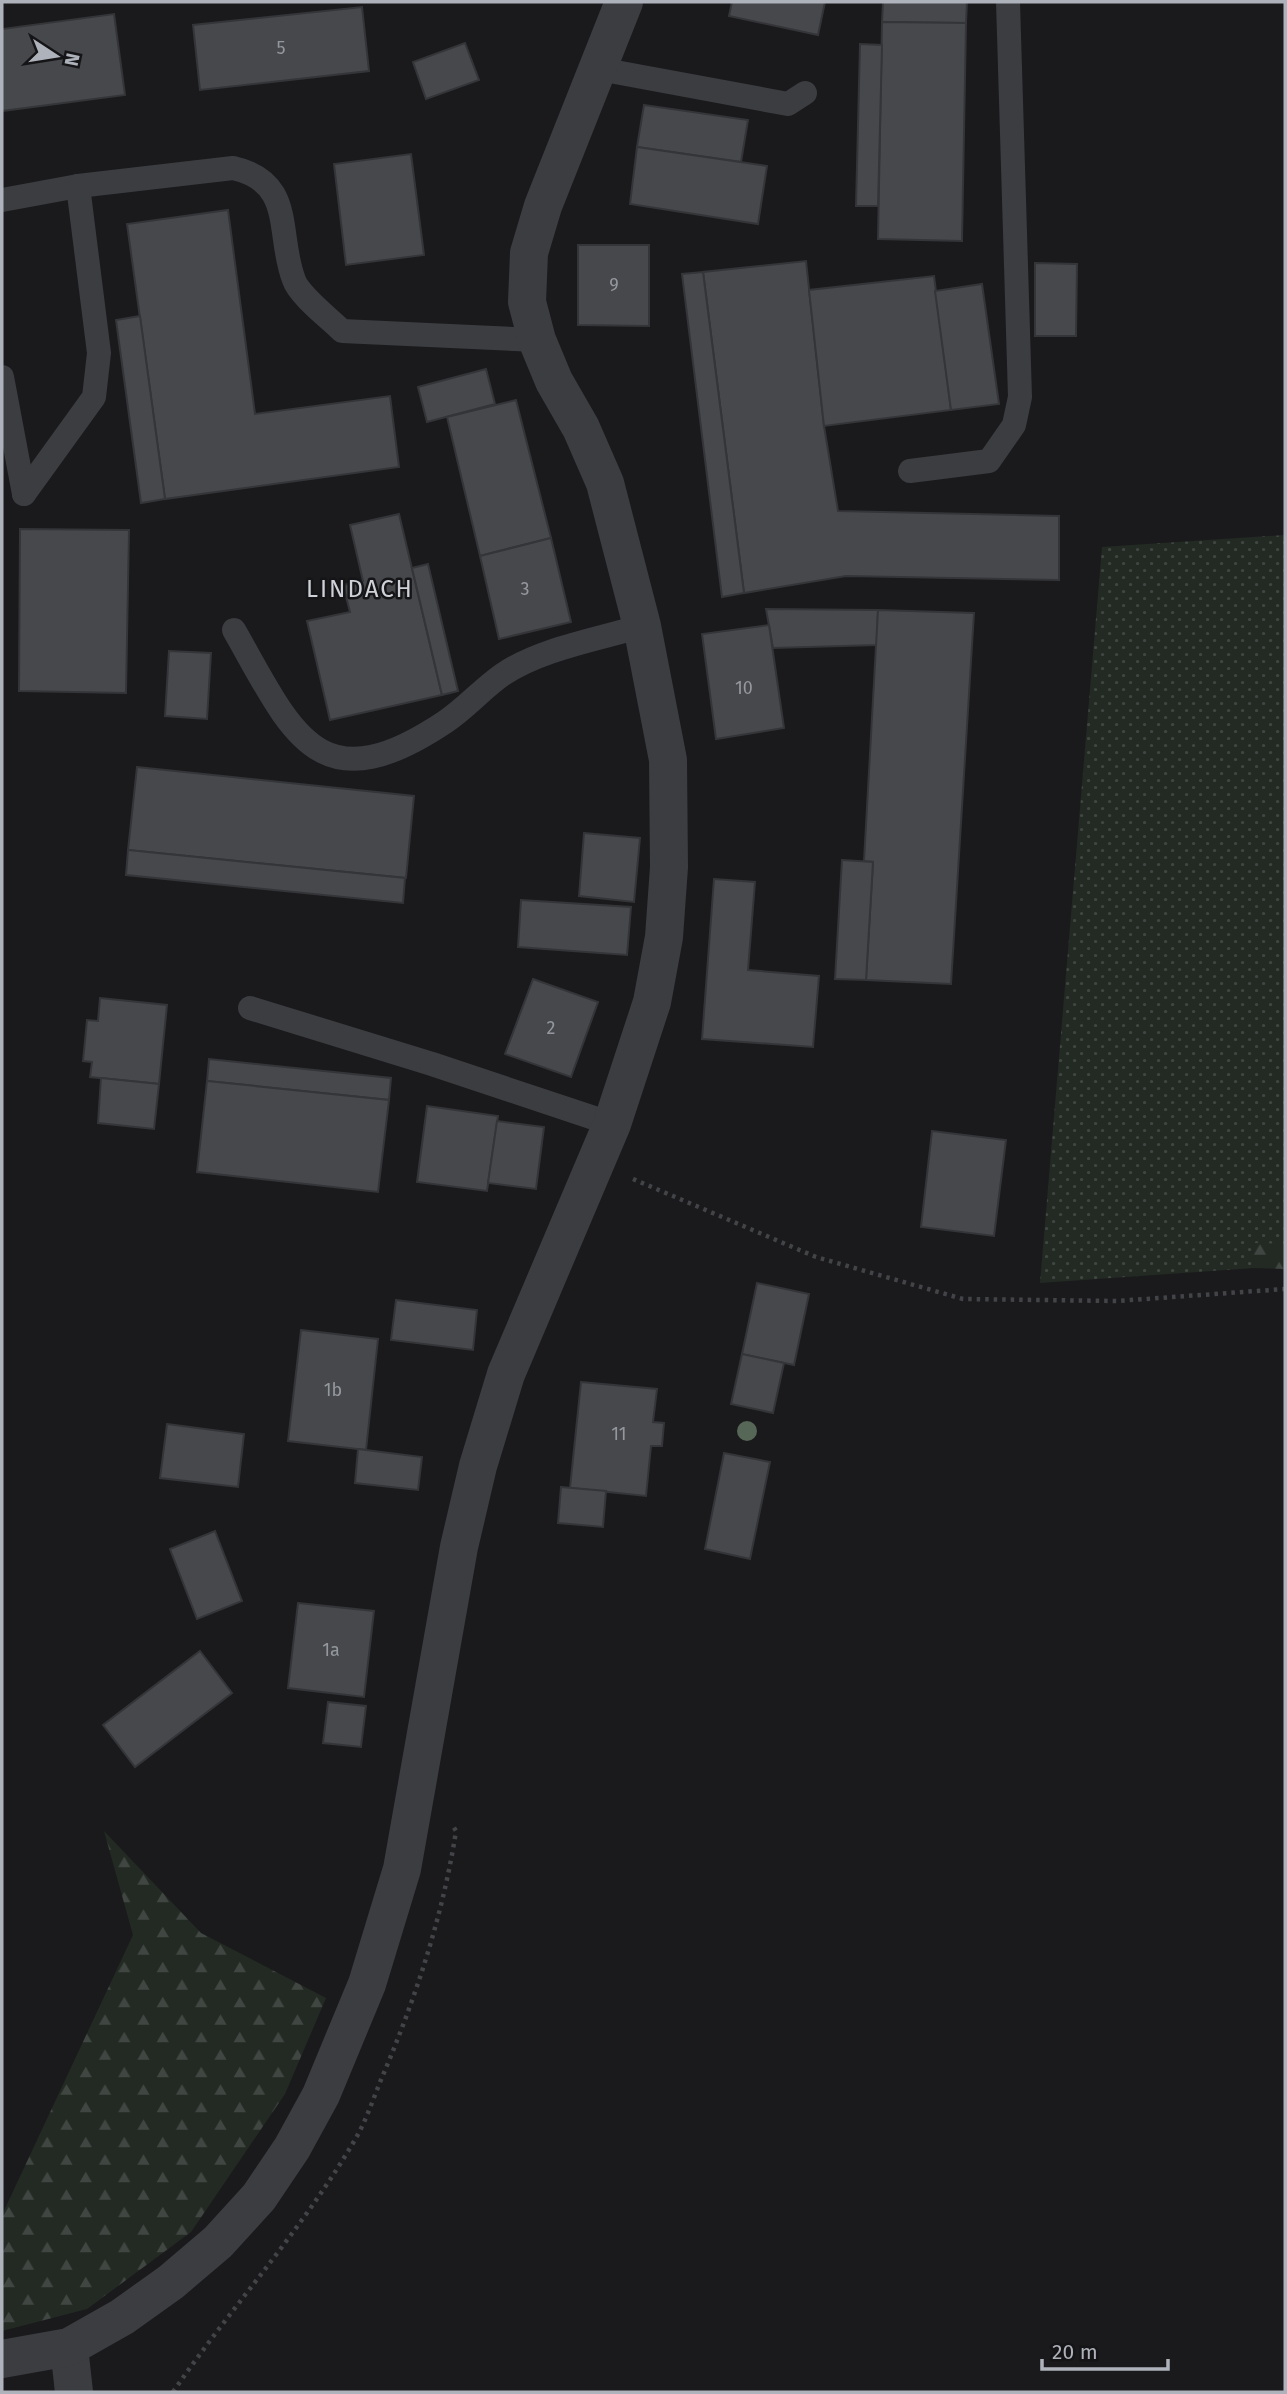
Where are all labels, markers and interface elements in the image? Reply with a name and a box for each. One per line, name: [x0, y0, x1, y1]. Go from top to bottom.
north arrow: [21, 21, 91, 91]
house number: 5: [276, 37, 286, 59]
text: N: [60, 51, 85, 68]
house number: 9: [609, 274, 619, 296]
district label: LINDACH: [306, 575, 414, 603]
house number: 3: [521, 578, 529, 600]
house number: 10: [735, 677, 753, 699]
house number: 2: [547, 1017, 556, 1039]
house number: 1b: [324, 1379, 342, 1401]
house number: 11: [611, 1423, 627, 1445]
house number: 1a: [322, 1639, 340, 1661]
scale bar: [1042, 2328, 1168, 2372]
text: 20 m: [1052, 2339, 1098, 2365]

